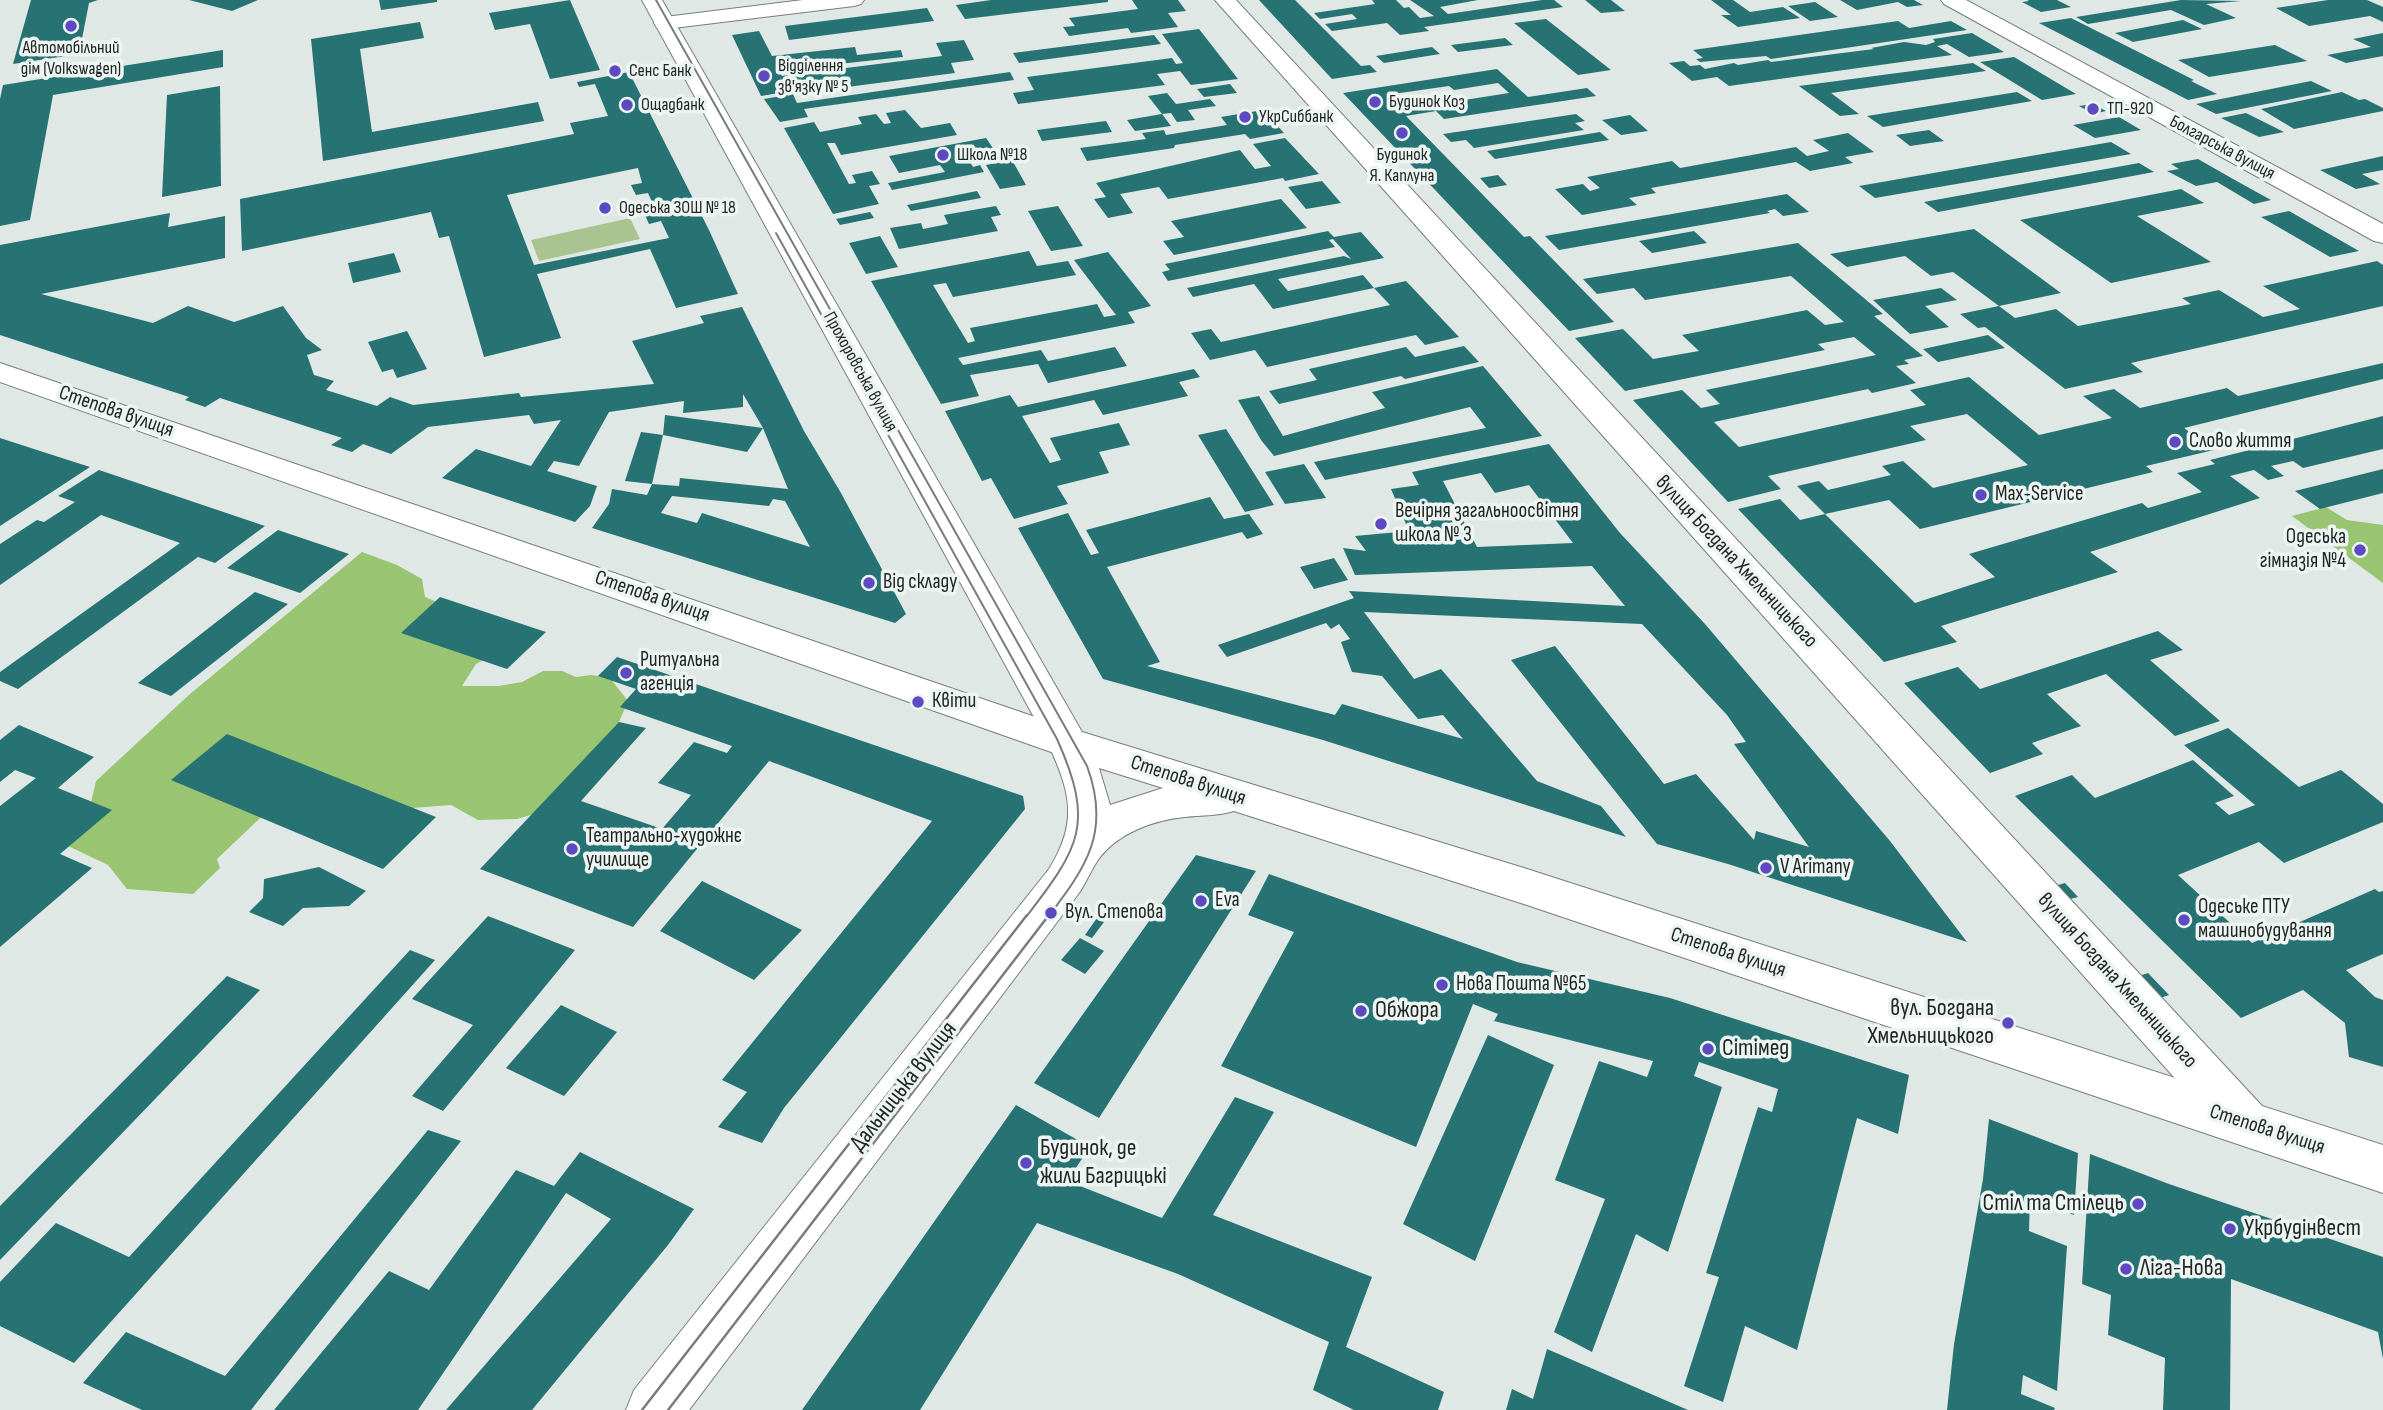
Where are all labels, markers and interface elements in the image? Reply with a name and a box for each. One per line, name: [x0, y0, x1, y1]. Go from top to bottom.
marker: Автомобільний дім (Volkswagen): [63, 18, 79, 34]
place label: Автомобільний дім (Volkswagen): [21, 37, 121, 80]
place label: Відділення зв'язку № 5: [778, 55, 849, 98]
place label: Сенс Банк: [629, 60, 691, 82]
marker: Сенс Банк: [607, 63, 623, 79]
marker: Відділення зв'язку № 5: [756, 68, 772, 84]
place label: Будинок Коз: [1389, 91, 1465, 113]
place label: Ощадбанк: [641, 94, 704, 116]
marker: Будинок Коз: [1367, 94, 1383, 110]
marker: Ощадбанк: [619, 97, 635, 113]
place label: ТП-920: [2107, 98, 2153, 120]
marker: ТП-920: [2085, 101, 2101, 117]
place label: УкрСиббанк: [1259, 106, 1333, 128]
marker: УкрСиббанк: [1237, 109, 1253, 125]
street label: Болгарська вулиця: [2166, 111, 2278, 185]
marker: Будинок Я. Каплуна: [1394, 125, 1410, 141]
place label: Школа №18: [957, 144, 1027, 166]
place label: Будинок Я. Каплуна: [1370, 144, 1434, 186]
marker: Школа №18: [935, 147, 951, 163]
place label: Одеська ЗОШ № 18: [619, 197, 736, 219]
marker: Одеська ЗОШ № 18: [597, 200, 613, 216]
street label: Прохоровська вулиця: [818, 308, 902, 436]
street label: Степова вулиця: [55, 381, 177, 443]
place label: Слово життя: [2189, 429, 2291, 455]
marker: Слово життя: [2167, 434, 2183, 450]
street label: вулиця Богдана Хмельницького: [1650, 471, 1822, 653]
place label: Max-Service: [1995, 482, 2083, 508]
marker: Max-Service: [1973, 487, 1989, 503]
place label: Вечірня загальноосвітня школа № 3: [1395, 499, 1579, 549]
marker: Вечірня загальноосвітня школа № 3: [1373, 516, 1389, 532]
place label: Одеська гімназія №4: [2260, 525, 2346, 575]
marker: Одеська гімназія №4: [2352, 542, 2368, 558]
street label: Степова вулиця: [591, 566, 713, 628]
place label: Від складу: [883, 570, 957, 596]
marker: Від складу: [861, 575, 877, 591]
place label: Ритуальна агенція: [640, 648, 720, 698]
marker: Ритуальна агенція: [618, 665, 634, 681]
place label: Квіти: [932, 689, 976, 715]
marker: Квіти: [910, 694, 926, 710]
street label: Степова вулиця: [1127, 751, 1249, 811]
place label: Театрально-художнє училище: [586, 824, 742, 874]
marker: Театрально-художнє училище: [564, 841, 580, 857]
place label: V Arimany: [1780, 855, 1851, 881]
marker: V Arimany: [1758, 860, 1774, 876]
place label: Eva: [1215, 888, 1240, 914]
street label: вулиця Богдана Хмельницького: [2032, 888, 2202, 1074]
marker: Eva: [1193, 893, 1209, 909]
place label: Одеське ПТУ машинобудування: [2198, 895, 2332, 945]
place label: Вул. Степова: [1065, 900, 1163, 926]
marker: Вул. Степова: [1043, 905, 1059, 921]
marker: Одеське ПТУ машинобудування: [2176, 912, 2192, 928]
street label: Степова вулиця: [1667, 923, 1789, 983]
place label: Нова Пошта №65: [1456, 972, 1586, 998]
marker: Нова Пошта №65: [1434, 977, 1450, 993]
place label: вул. Богдана Хмельницького: [1867, 995, 1994, 1051]
place label: Обжора: [1375, 997, 1439, 1025]
marker: Обжора: [1353, 1003, 1369, 1019]
marker: вул. Богдана Хмельницького: [2000, 1015, 2016, 1031]
street label: Дальницька вулиця: [844, 1016, 964, 1158]
place label: Сітімед: [1722, 1035, 1789, 1063]
marker: Сітімед: [1700, 1041, 1716, 1057]
street label: Степова вулиця: [2206, 1100, 2328, 1160]
place label: Будинок, де жили Багрицькі: [1040, 1135, 1167, 1191]
marker: Будинок, де жили Багрицькі: [1018, 1155, 1034, 1171]
place label: Стіл та Стілець: [1983, 1190, 2124, 1218]
marker: Стіл та Стілець: [2130, 1196, 2146, 1212]
place label: Укрбудінвест: [2244, 1215, 2361, 1243]
marker: Укрбудінвест: [2222, 1221, 2238, 1237]
place label: Ліга-Нова: [2140, 1255, 2223, 1283]
marker: Ліга-Нова: [2118, 1261, 2134, 1277]

